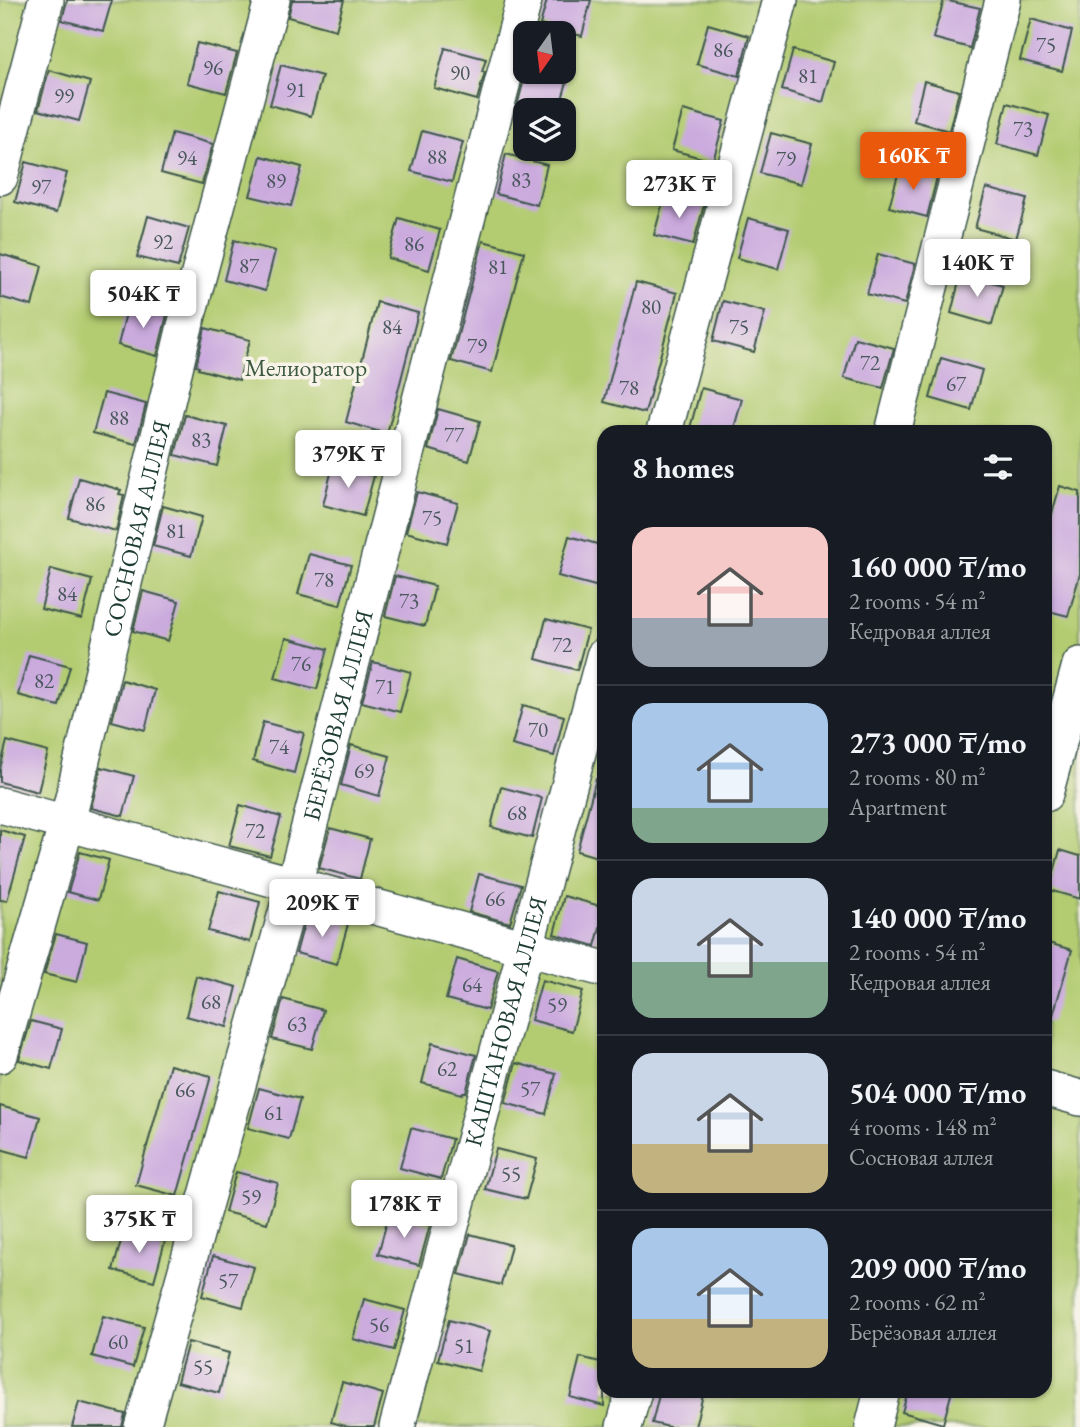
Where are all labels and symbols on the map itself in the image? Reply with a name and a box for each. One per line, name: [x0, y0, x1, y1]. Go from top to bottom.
north arrow: [513, 21, 576, 84]
house number: 75: [1036, 31, 1056, 58]
house number: 86: [713, 36, 733, 63]
house number: 96: [203, 54, 223, 81]
house number: 90: [450, 59, 470, 86]
house number: 81: [798, 62, 818, 89]
house number: 91: [286, 76, 306, 103]
house number: 99: [54, 82, 74, 109]
house number: 73: [1013, 115, 1033, 142]
pin: 160K ₸: [856, 132, 970, 192]
house number: 88: [427, 143, 447, 170]
house number: 94: [177, 144, 198, 171]
house number: 79: [776, 145, 796, 172]
pin: 273K ₸: [622, 160, 736, 220]
house number: 83: [511, 166, 531, 193]
house number: 89: [266, 167, 286, 194]
house number: 97: [31, 173, 52, 200]
house number: 92: [153, 228, 173, 255]
house number: 86: [404, 230, 424, 257]
pin: 140K ₸: [920, 240, 1034, 299]
house number: 87: [239, 252, 260, 279]
house number: 81: [488, 253, 508, 280]
pin: 504K ₸: [86, 270, 200, 330]
house number: 80: [641, 293, 661, 320]
house number: 84: [382, 313, 403, 340]
house number: 75: [729, 313, 749, 340]
house number: 79: [467, 332, 487, 359]
house number: 72: [860, 349, 880, 376]
park label: Мелиоратор: [245, 352, 367, 383]
house number: 67: [946, 370, 967, 397]
house number: 78: [619, 374, 639, 401]
house number: 88: [109, 404, 129, 431]
street label: СОСНОВАЯ АЛЛЕЯ: [96, 417, 177, 640]
house number: 77: [444, 421, 465, 448]
house number: 83: [191, 426, 211, 453]
pin: 379K ₸: [291, 430, 405, 490]
house number: 86: [85, 490, 105, 517]
house number: 75: [422, 504, 442, 531]
house number: 81: [166, 517, 186, 544]
house number: 78: [314, 566, 334, 593]
house number: 84: [57, 580, 78, 607]
house number: 73: [399, 587, 419, 614]
street label: БЕРЁЗОВАЯ АЛЛЕЯ: [295, 606, 380, 824]
house number: 72: [552, 631, 572, 658]
house number: 76: [291, 650, 311, 677]
house number: 82: [34, 667, 54, 694]
house number: 71: [375, 673, 395, 700]
house number: 70: [528, 716, 548, 743]
house number: 74: [269, 733, 290, 760]
house number: 69: [354, 757, 374, 784]
house number: 68: [507, 799, 527, 826]
house number: 72: [245, 817, 265, 844]
pin: 209K ₸: [265, 880, 379, 939]
house number: 66: [485, 885, 505, 912]
street label: КАШТАНОВАЯ АЛЛЕЯ: [457, 893, 554, 1150]
house number: 64: [462, 971, 483, 998]
house number: 68: [201, 988, 221, 1015]
house number: 59: [547, 991, 567, 1018]
house number: 63: [287, 1010, 307, 1037]
house number: 62: [437, 1055, 457, 1082]
house number: 57: [520, 1075, 541, 1102]
house number: 66: [175, 1076, 195, 1103]
house number: 61: [264, 1099, 284, 1126]
house number: 55: [501, 1160, 521, 1187]
pin: 178K ₸: [347, 1180, 461, 1240]
house number: 59: [241, 1183, 261, 1210]
pin: 375K ₸: [82, 1196, 196, 1255]
house number: 57: [218, 1267, 239, 1294]
house number: 56: [369, 1311, 389, 1338]
house number: 60: [108, 1328, 128, 1355]
house number: 51: [454, 1332, 474, 1359]
house number: 55: [193, 1353, 213, 1380]

